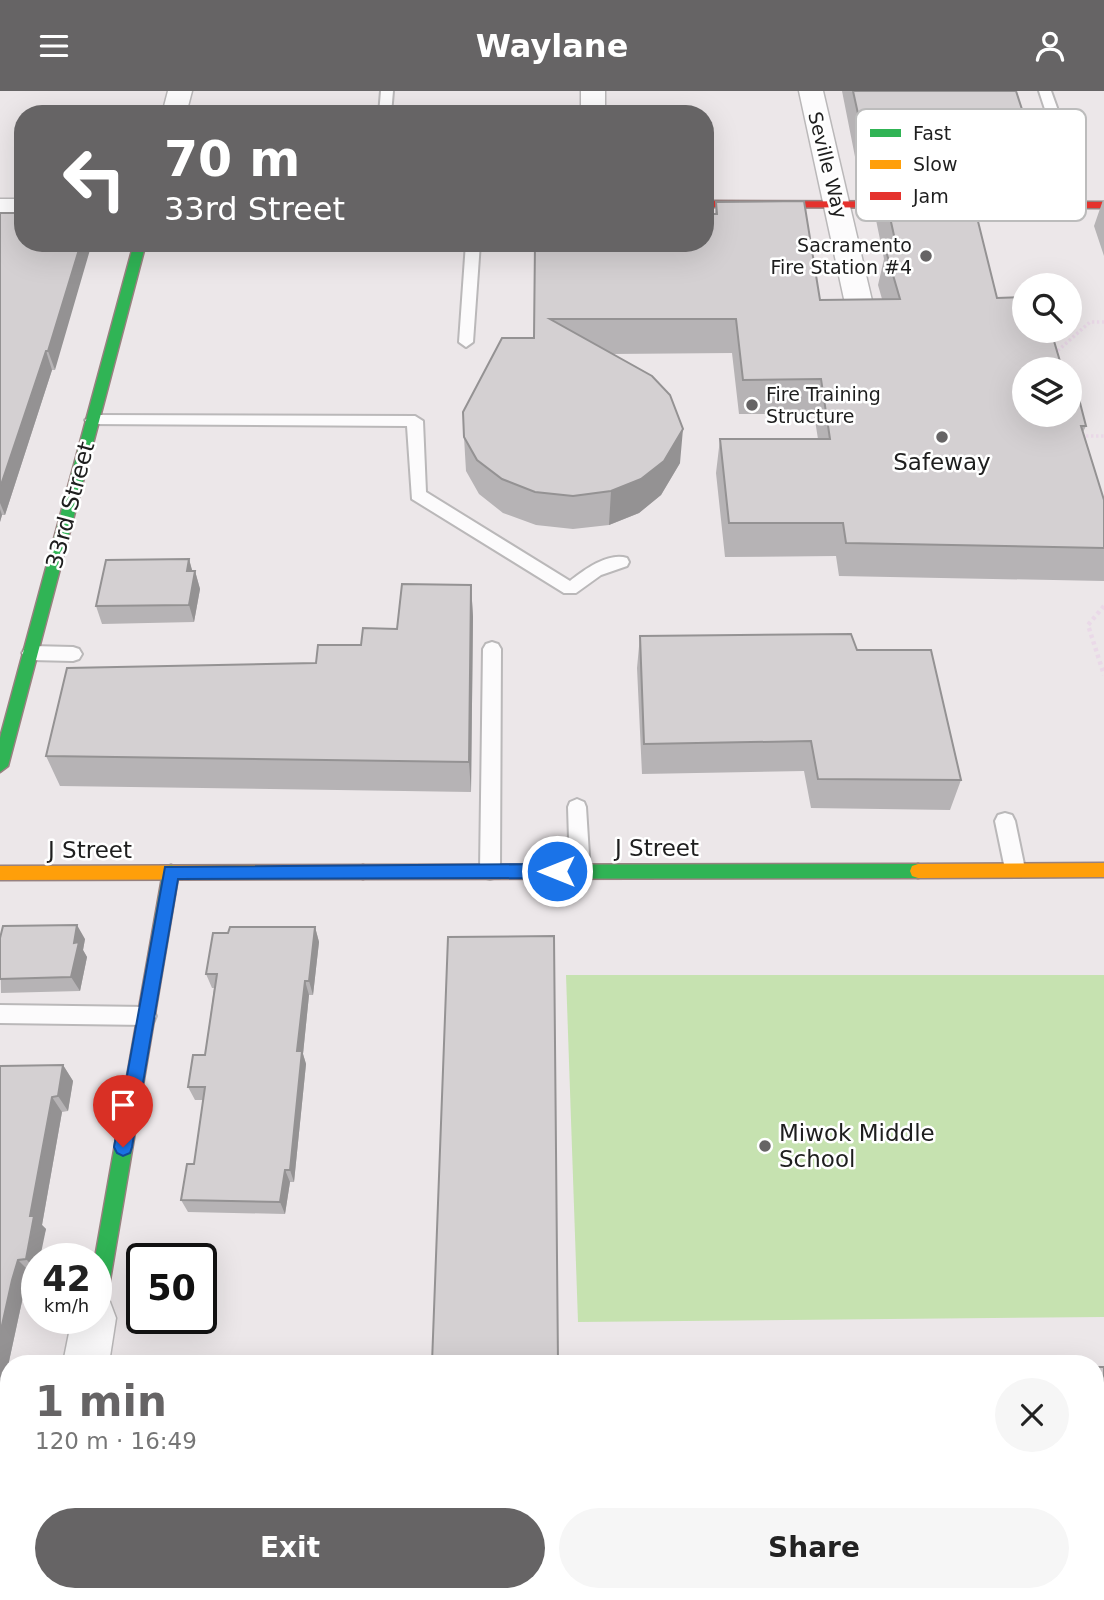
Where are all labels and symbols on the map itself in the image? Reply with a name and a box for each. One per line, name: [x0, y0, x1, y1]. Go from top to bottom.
street label: Seville Way: [804, 109, 852, 221]
legend: [856, 109, 1086, 221]
text: Fast: [913, 122, 951, 144]
text: Slow: [913, 153, 958, 175]
text: Jam: [912, 185, 949, 207]
place label: Sacramento Fire Station #4: [770, 234, 912, 278]
marker: Sacramento Fire Station #4: [918, 248, 934, 264]
place label: Fire Training Structure: [766, 383, 881, 427]
marker: Fire Training Structure: [744, 397, 760, 413]
marker: Safeway: [934, 429, 950, 445]
street label: 33rd Street: [41, 439, 99, 571]
place label: Safeway: [893, 449, 991, 475]
position arrow: [520, 834, 594, 908]
street label: J Street: [613, 835, 699, 861]
street label: J Street: [46, 837, 132, 863]
pin: [93, 1075, 153, 1147]
place label: Miwok Middle School: [779, 1120, 935, 1172]
marker: Miwok Middle School: [757, 1138, 773, 1154]
speed limit sign: 50: [126, 1243, 217, 1334]

